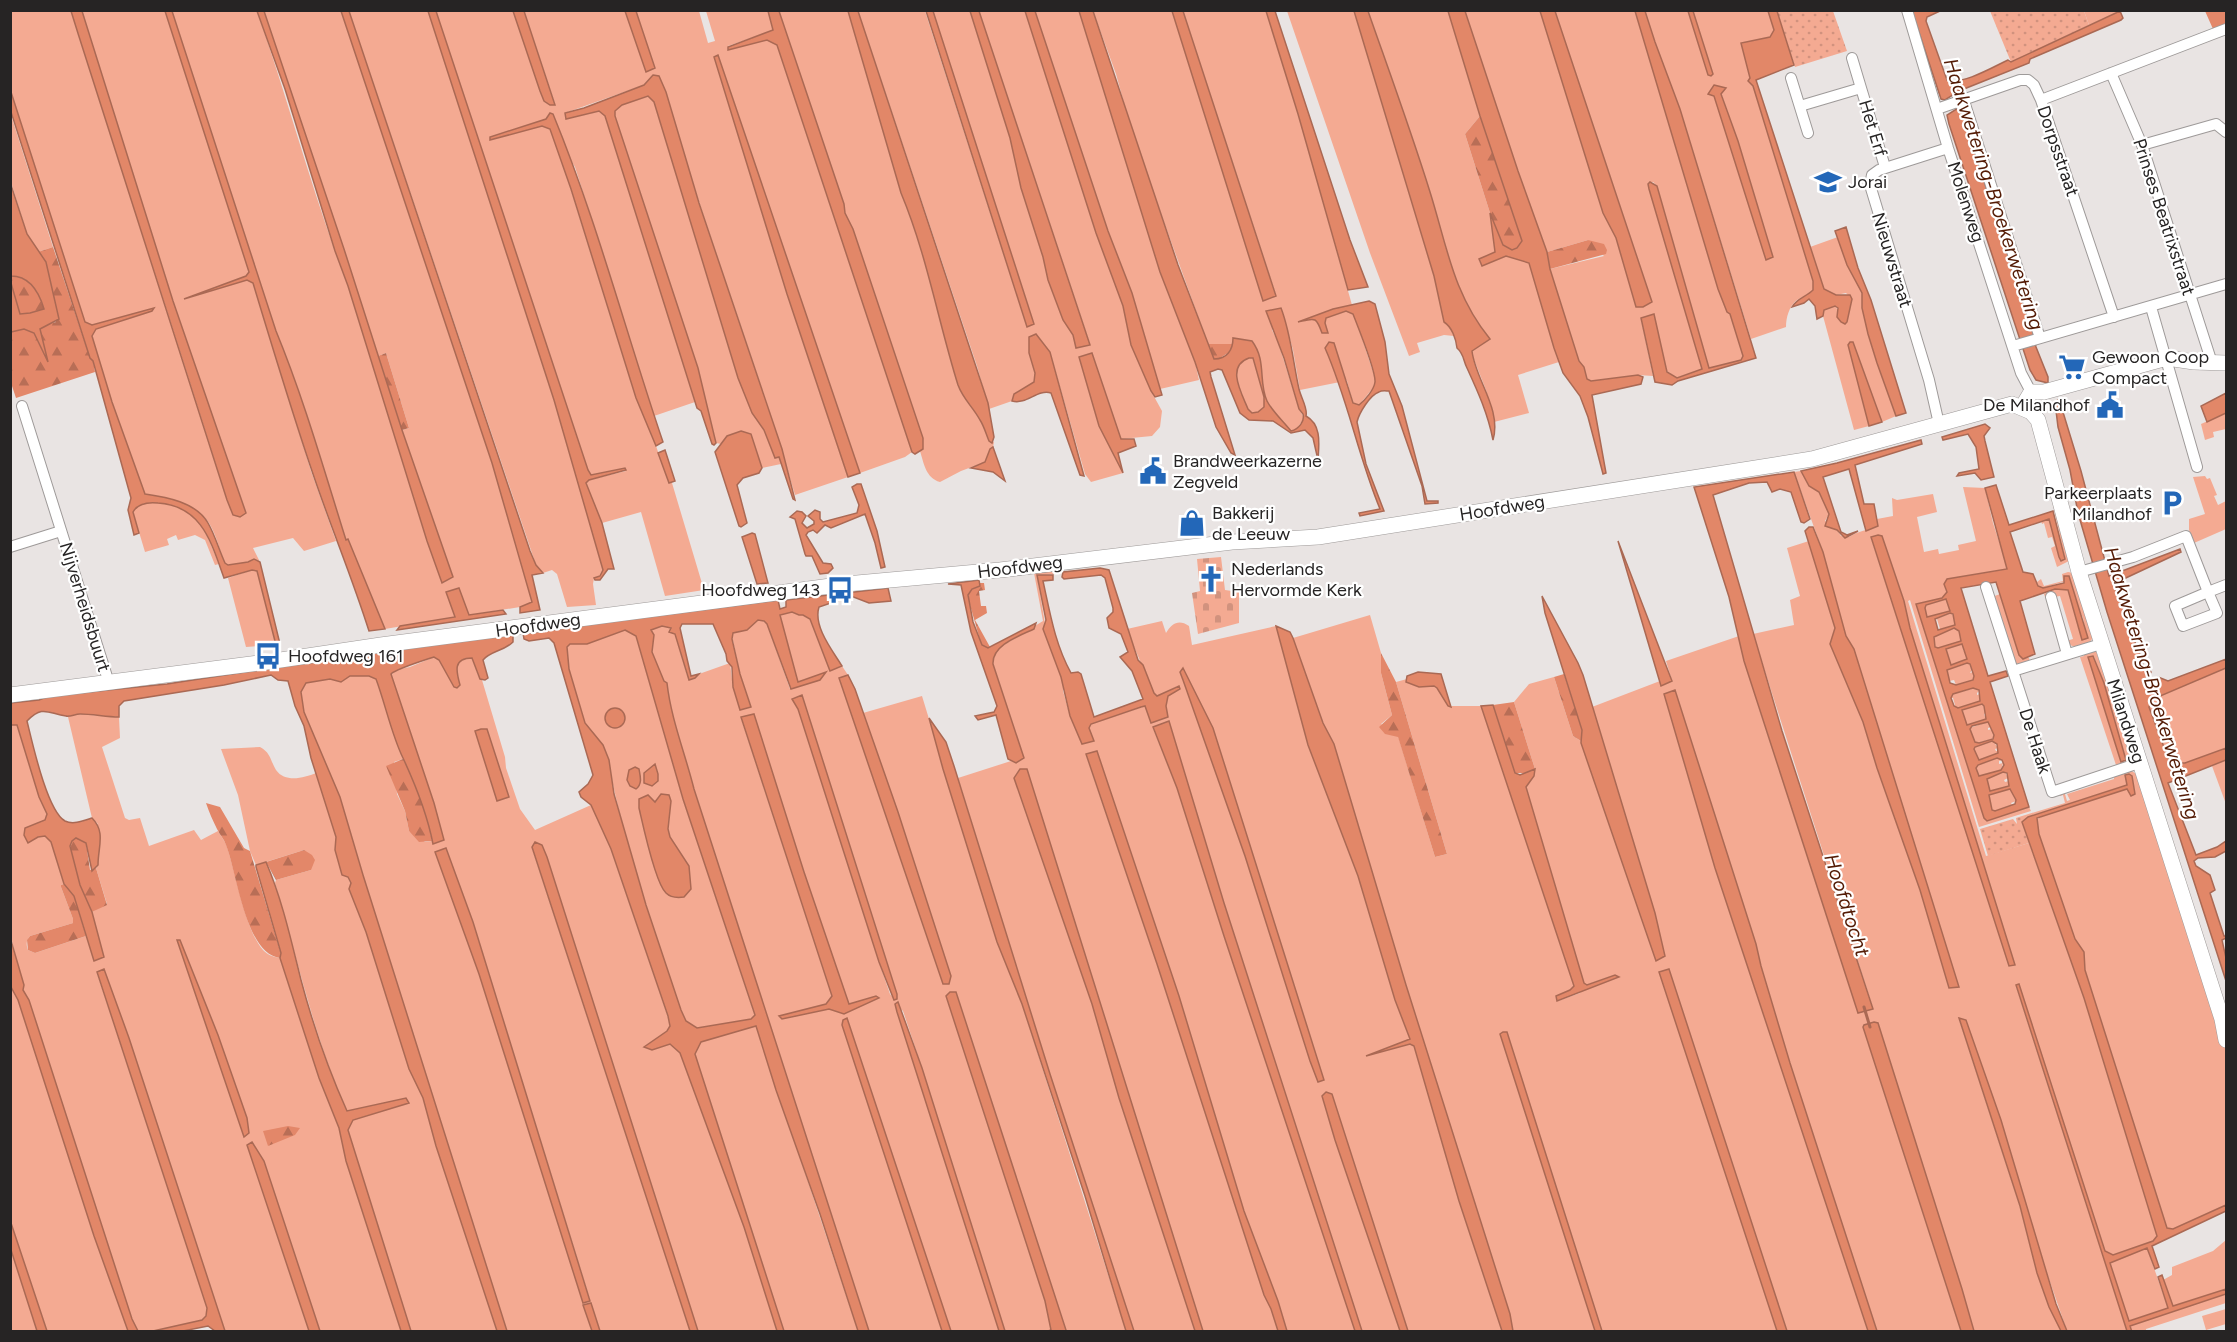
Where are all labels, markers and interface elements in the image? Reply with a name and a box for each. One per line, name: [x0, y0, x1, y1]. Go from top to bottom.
water label: Haakwetering-Broekerwetering: [1939, 55, 2049, 333]
street label: Het Erf: [1854, 97, 1892, 159]
street label: Dorpsstraat: [2032, 103, 2084, 199]
street label: Prinses Beatrixstraat: [2128, 136, 2200, 298]
street label: Molenweg: [1943, 159, 1989, 245]
school or university icon: Jorai: [1813, 167, 1843, 197]
place label: Jorai: [1848, 171, 1887, 193]
street label: Nieuwstraat: [1867, 210, 1917, 311]
place label: Gewoon Coop Compact: [2092, 346, 2209, 389]
supermarket icon: Gewoon Coop Compact: [2057, 352, 2087, 382]
public building icon: De Milandhof: [2095, 390, 2125, 420]
place label: De Milandhof: [1983, 394, 2090, 416]
place label: Brandweerkazerne Zegveld: [1173, 450, 1322, 493]
public building icon: Brandweerkazerne Zegveld: [1138, 456, 1168, 486]
place label: Parkeerplaats Milandhof: [2044, 482, 2152, 525]
parking icon: Parkeerplaats Milandhof: [2157, 488, 2187, 518]
street label: Hoofdweg: [1458, 490, 1546, 526]
place label: Bakkerij de Leeuw: [1212, 502, 1290, 545]
shop icon: Bakkerij de Leeuw: [1177, 508, 1207, 538]
street label: Nijverheidsbuurt: [55, 539, 115, 675]
water label: Haakwetering-Broekerwetering: [2099, 544, 2205, 823]
street label: Hoofdweg: [976, 551, 1064, 583]
place label: Nederlands Hervormde Kerk: [1231, 558, 1362, 601]
church icon: Nederlands Hervormde Kerk: [1196, 564, 1226, 594]
bus stop icon: Hoofdweg 143: [825, 575, 855, 605]
place label: Hoofdweg 143: [701, 579, 820, 601]
street label: Hoofdweg: [494, 608, 582, 642]
bus stop icon: Hoofdweg 161: [253, 641, 283, 671]
place label: Hoofdweg 161: [288, 645, 403, 667]
street label: Milandweg: [2102, 676, 2150, 766]
street label: De Haak: [2014, 706, 2056, 777]
water label: Hoofdtocht: [1819, 851, 1875, 960]

